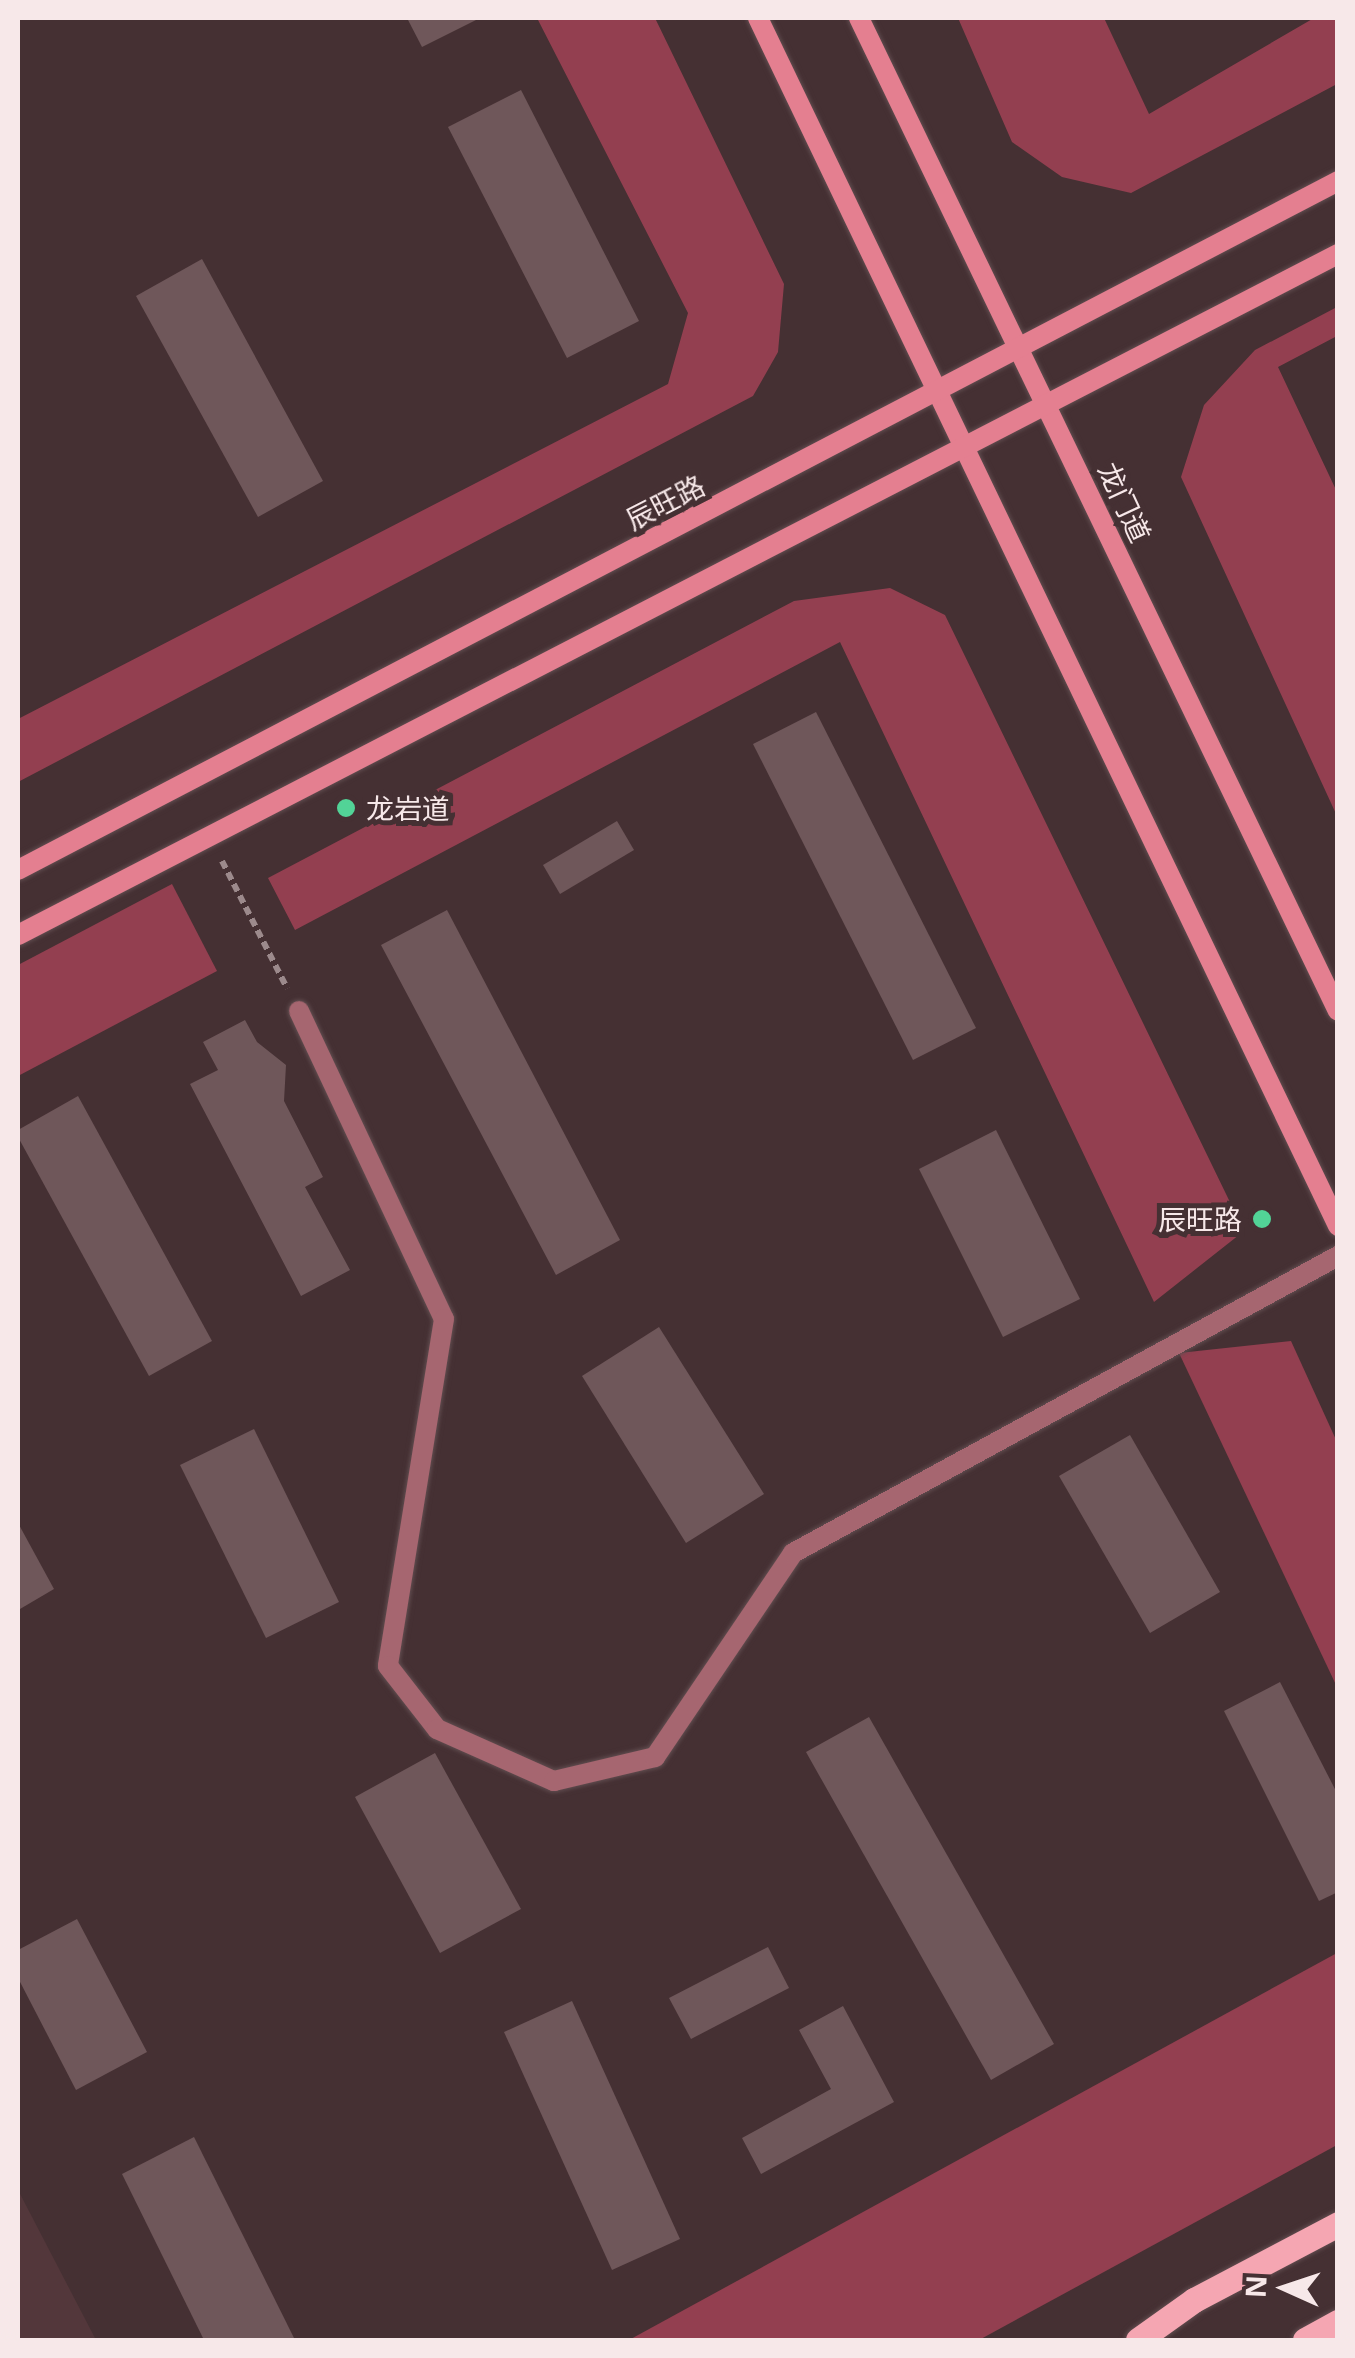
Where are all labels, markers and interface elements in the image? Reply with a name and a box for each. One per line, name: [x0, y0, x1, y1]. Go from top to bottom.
street label: 龙门道: [1092, 457, 1158, 547]
street label: 辰旺路: [620, 468, 710, 536]
place label: 龙岩道: [366, 791, 450, 825]
marker: 龙岩道: [335, 797, 357, 819]
place label: 辰旺路: [1158, 1202, 1242, 1236]
marker: 辰旺路: [1251, 1208, 1273, 1230]
north arrow: [1235, 2238, 1335, 2338]
text: N: [1235, 2274, 1275, 2299]

